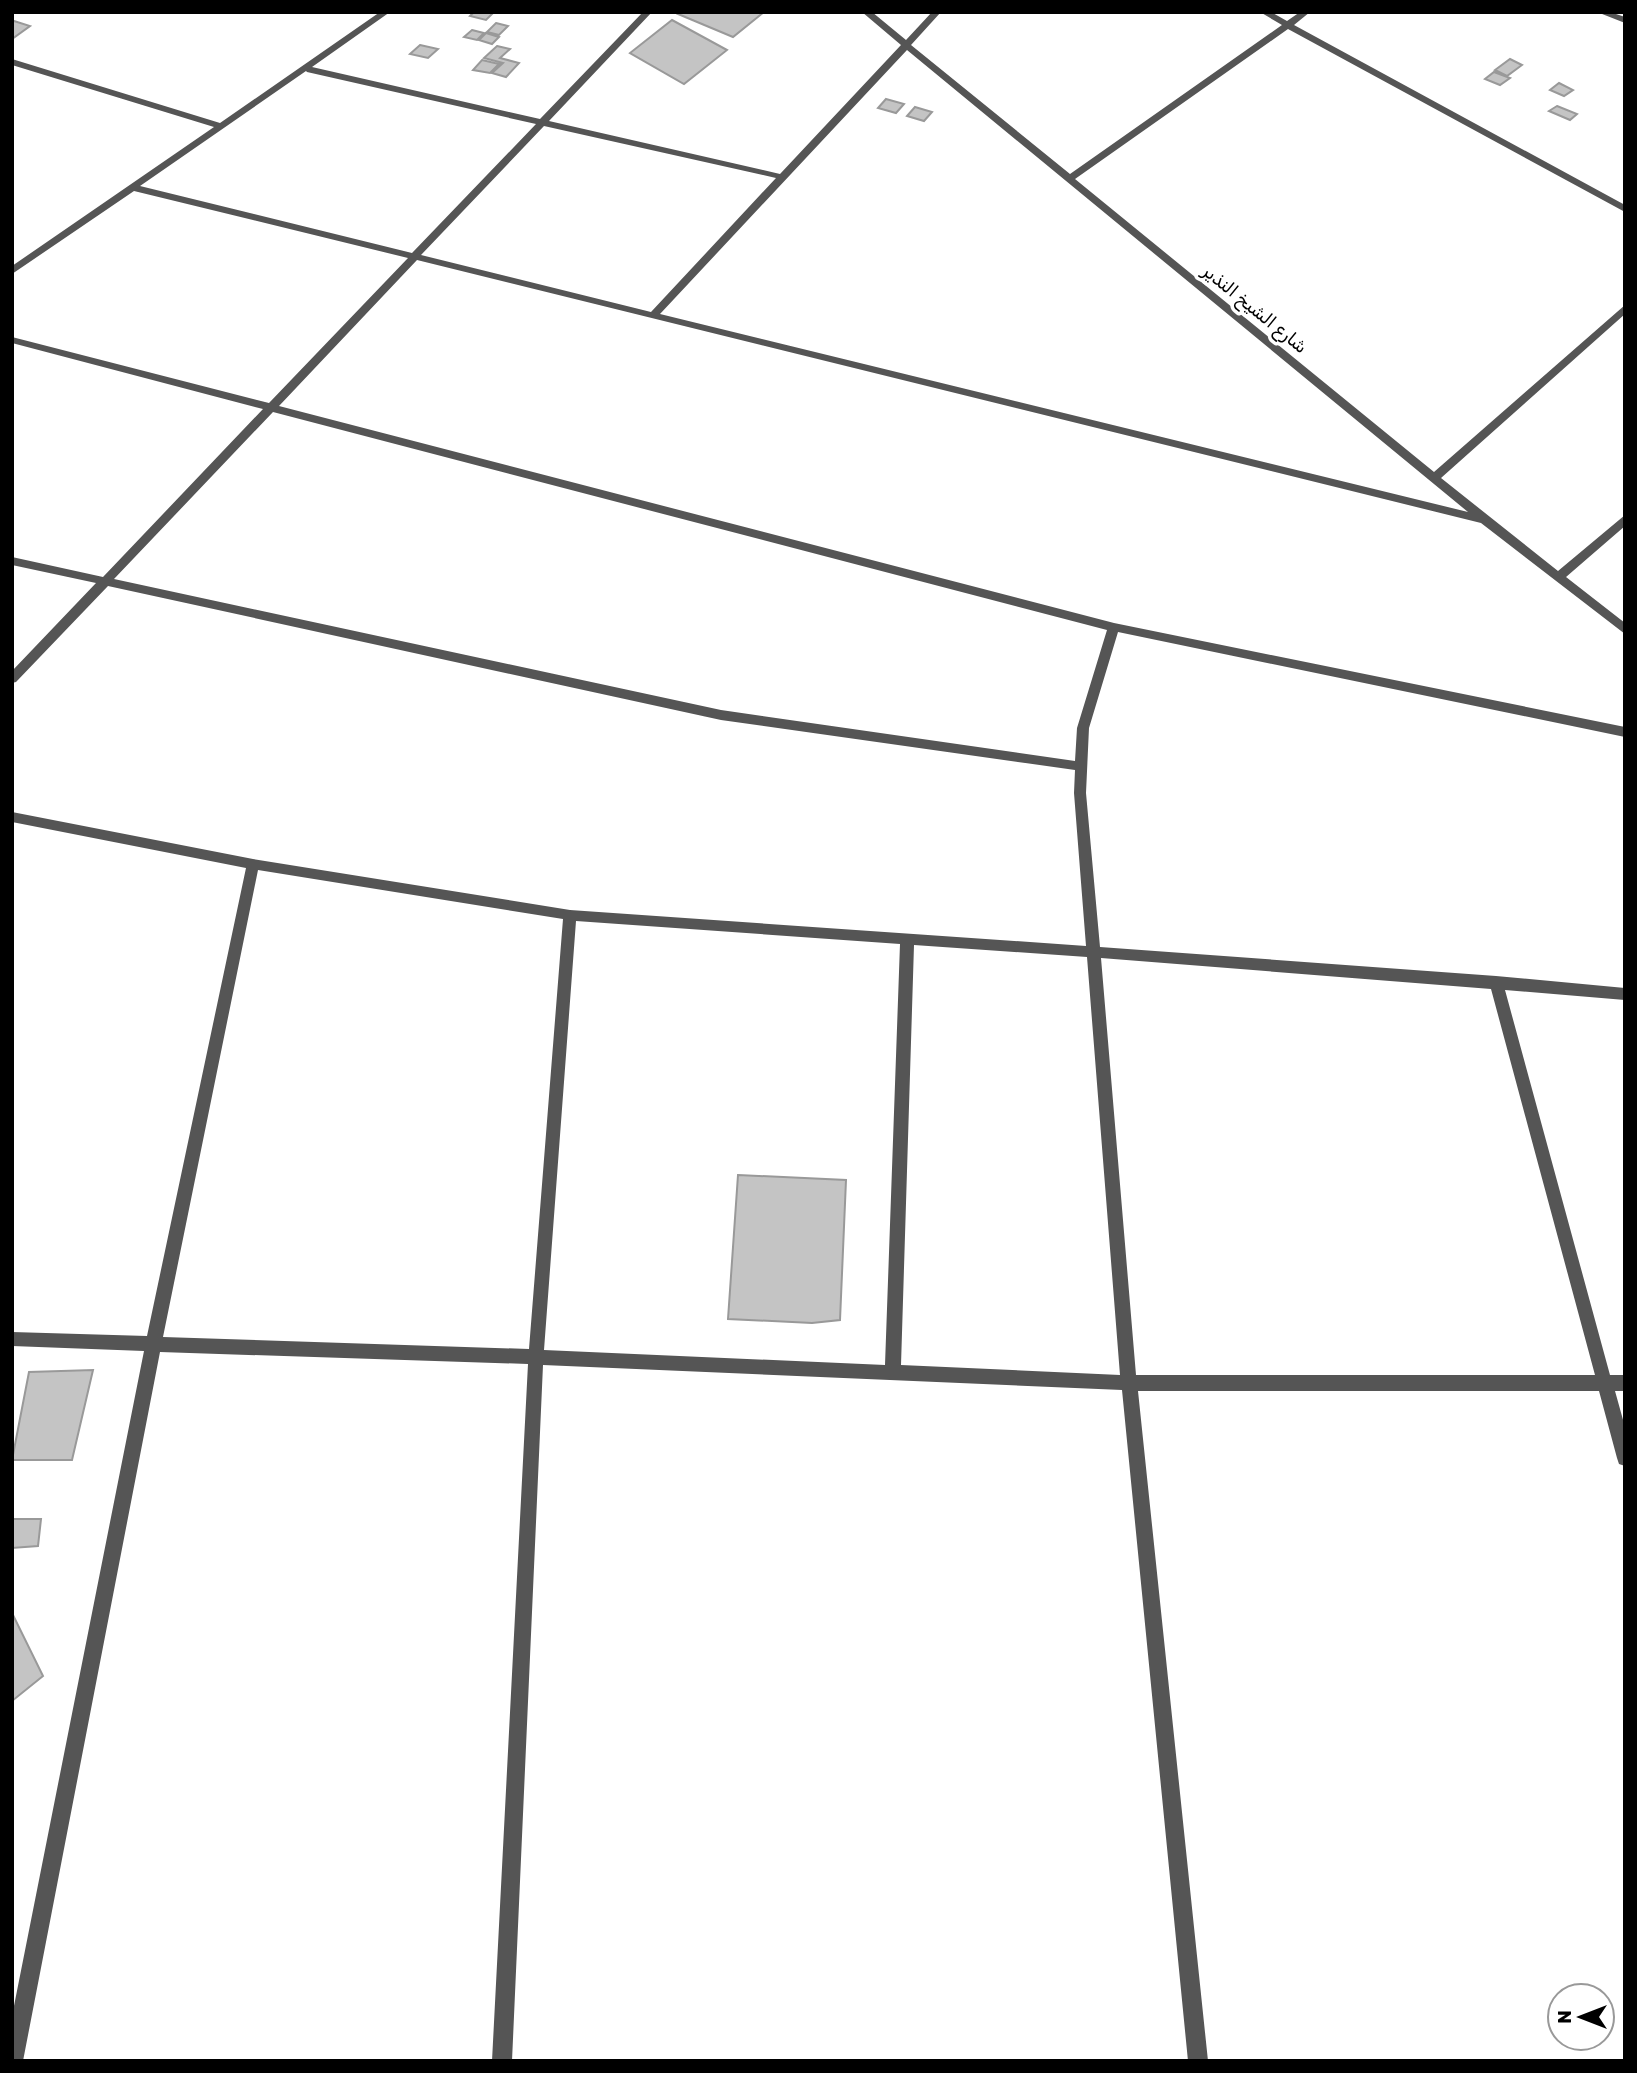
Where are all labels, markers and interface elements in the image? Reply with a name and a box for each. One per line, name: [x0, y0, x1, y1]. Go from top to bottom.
street label: شارع الشيخ النذير: [1196, 259, 1312, 360]
north arrow: [1546, 1982, 1616, 2052]
text: N: [1553, 2010, 1576, 2024]

